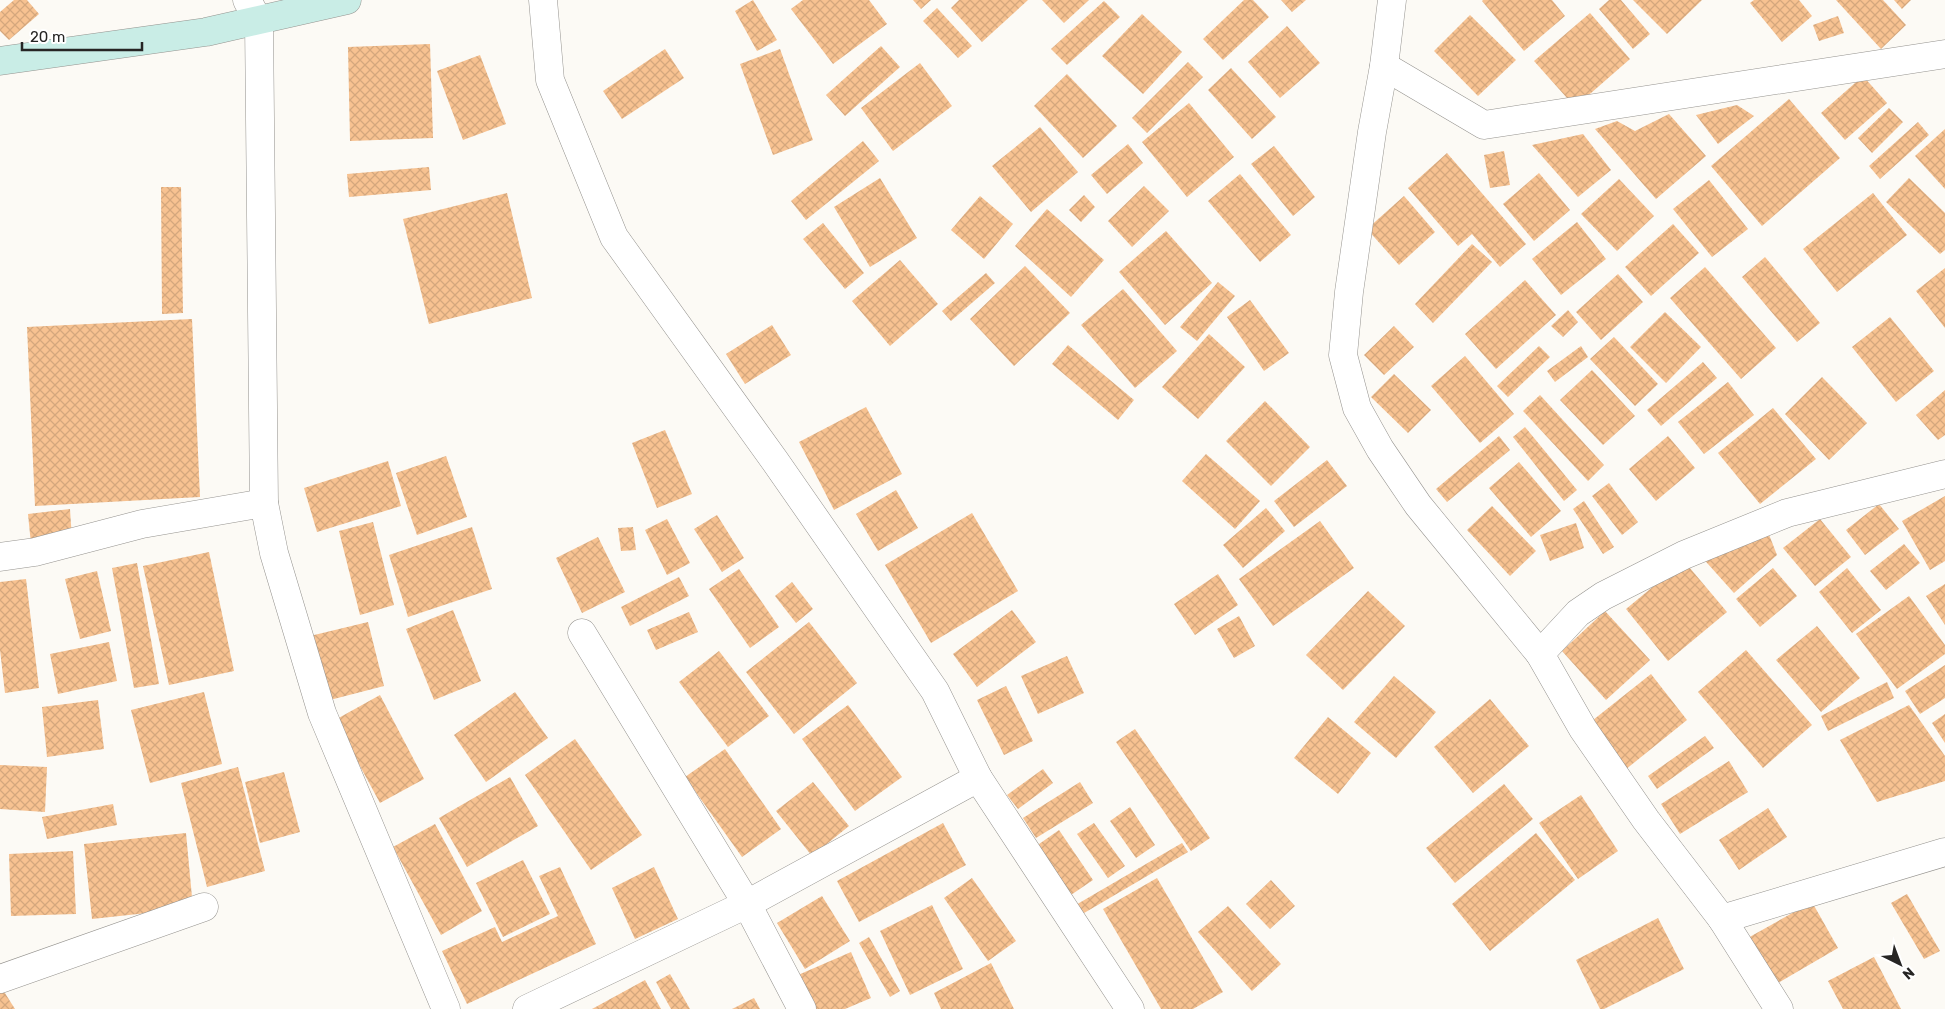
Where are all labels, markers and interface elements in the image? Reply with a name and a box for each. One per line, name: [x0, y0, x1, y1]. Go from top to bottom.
scale bar: [22, 20, 142, 52]
text: 20 m: [30, 28, 65, 46]
north arrow: [1875, 939, 1925, 989]
text: N: [1899, 964, 1918, 983]

